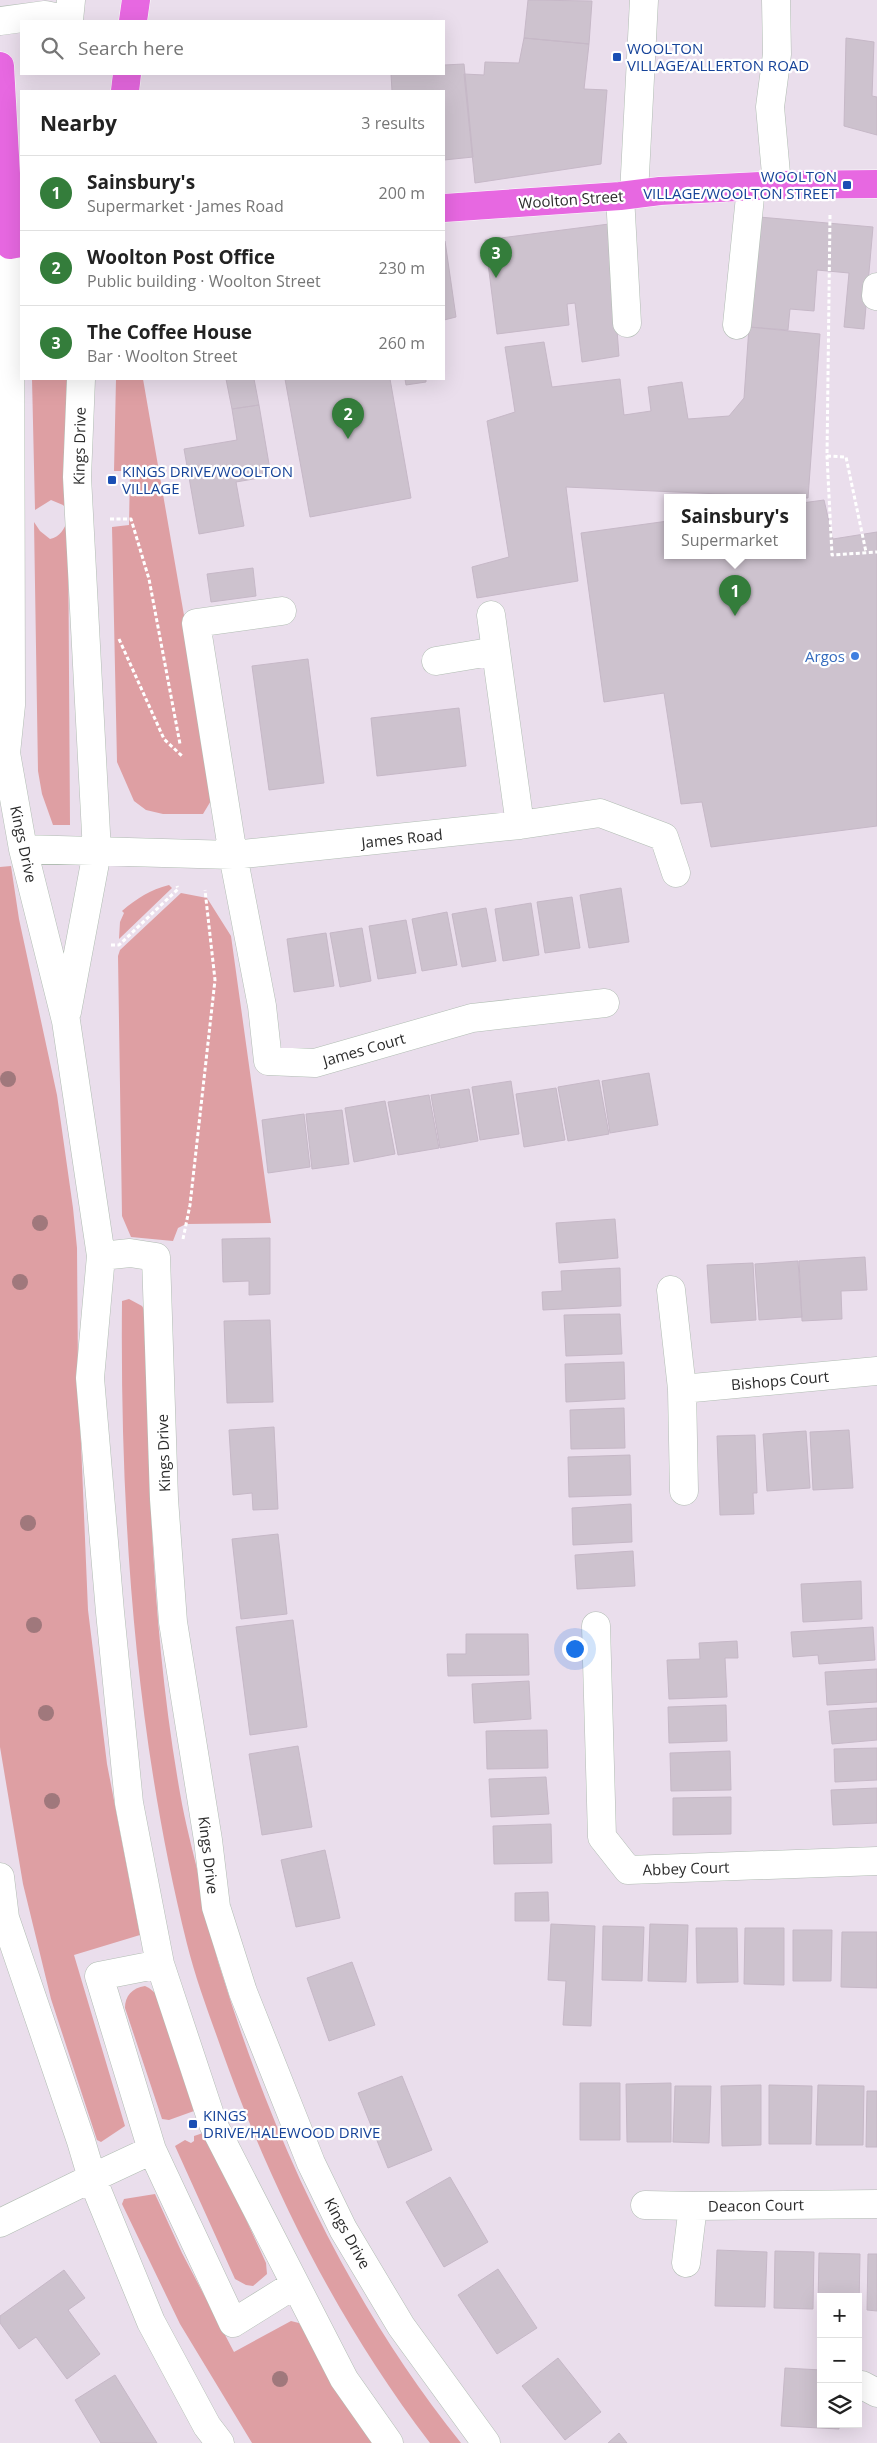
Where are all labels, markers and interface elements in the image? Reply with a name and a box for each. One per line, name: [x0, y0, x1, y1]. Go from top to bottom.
search box: [20, 20, 445, 75]
icon: search: [38, 34, 66, 62]
text: Search here: [78, 35, 184, 61]
place label: WOOLTON VILLAGE/ALLERTON ROAD: [627, 38, 809, 75]
marker: WOOLTON VILLAGE/ALLERTON ROAD: [611, 51, 623, 63]
text: Nearby: [40, 109, 117, 137]
text: 3 results: [361, 112, 425, 134]
place label: WOOLTON VILLAGE/WOOLTON STREET: [643, 166, 838, 203]
text: Sainsbury's: [87, 169, 195, 195]
marker: WOOLTON VILLAGE/WOOLTON STREET: [841, 179, 853, 191]
text: 1: [51, 182, 61, 204]
text: 200 m: [379, 182, 425, 204]
street label: Woolton Street: [518, 185, 624, 213]
text: Supermarket · James Road: [87, 195, 284, 217]
pin: 3: [480, 237, 512, 278]
text: Woolton Post Office: [87, 244, 275, 270]
text: 2: [51, 257, 61, 279]
text: 230 m: [379, 257, 425, 279]
text: Public building · Woolton Street: [87, 270, 321, 292]
text: The Coffee House: [87, 319, 252, 345]
text: 3: [51, 332, 61, 354]
text: 260 m: [379, 332, 425, 354]
text: Bar · Woolton Street: [87, 345, 237, 367]
pin: 2: [332, 398, 364, 439]
street label: Kings Drive: [68, 407, 90, 485]
place label: KINGS DRIVE/WOOLTON VILLAGE: [122, 461, 293, 498]
marker: KINGS DRIVE/WOOLTON VILLAGE: [106, 474, 118, 486]
popup: [664, 494, 806, 559]
text: Sainsbury's: [681, 503, 789, 529]
text: Supermarket: [681, 529, 778, 551]
pin: 1: [719, 575, 751, 616]
place label: Argos: [805, 646, 845, 666]
marker: Argos: [849, 650, 861, 662]
street label: Kings Drive: [6, 804, 42, 884]
street label: James Road: [358, 824, 444, 852]
street label: James Court: [319, 1028, 408, 1071]
street label: Bishops Court: [730, 1366, 830, 1394]
street label: Kings Drive: [152, 1414, 174, 1492]
your location: [562, 1636, 588, 1662]
street label: Kings Drive: [194, 1815, 224, 1895]
street label: Abbey Court: [642, 1856, 730, 1880]
place label: KINGS DRIVE/HALEWOOD DRIVE: [203, 2105, 380, 2142]
marker: KINGS DRIVE/HALEWOOD DRIVE: [187, 2118, 199, 2130]
street label: Kings Drive: [320, 2194, 376, 2272]
street label: Deacon Court: [708, 2194, 804, 2216]
map controls: [817, 2293, 862, 2428]
button: +: [817, 2293, 862, 2338]
button: −: [817, 2338, 862, 2383]
button: layers: [817, 2383, 862, 2428]

